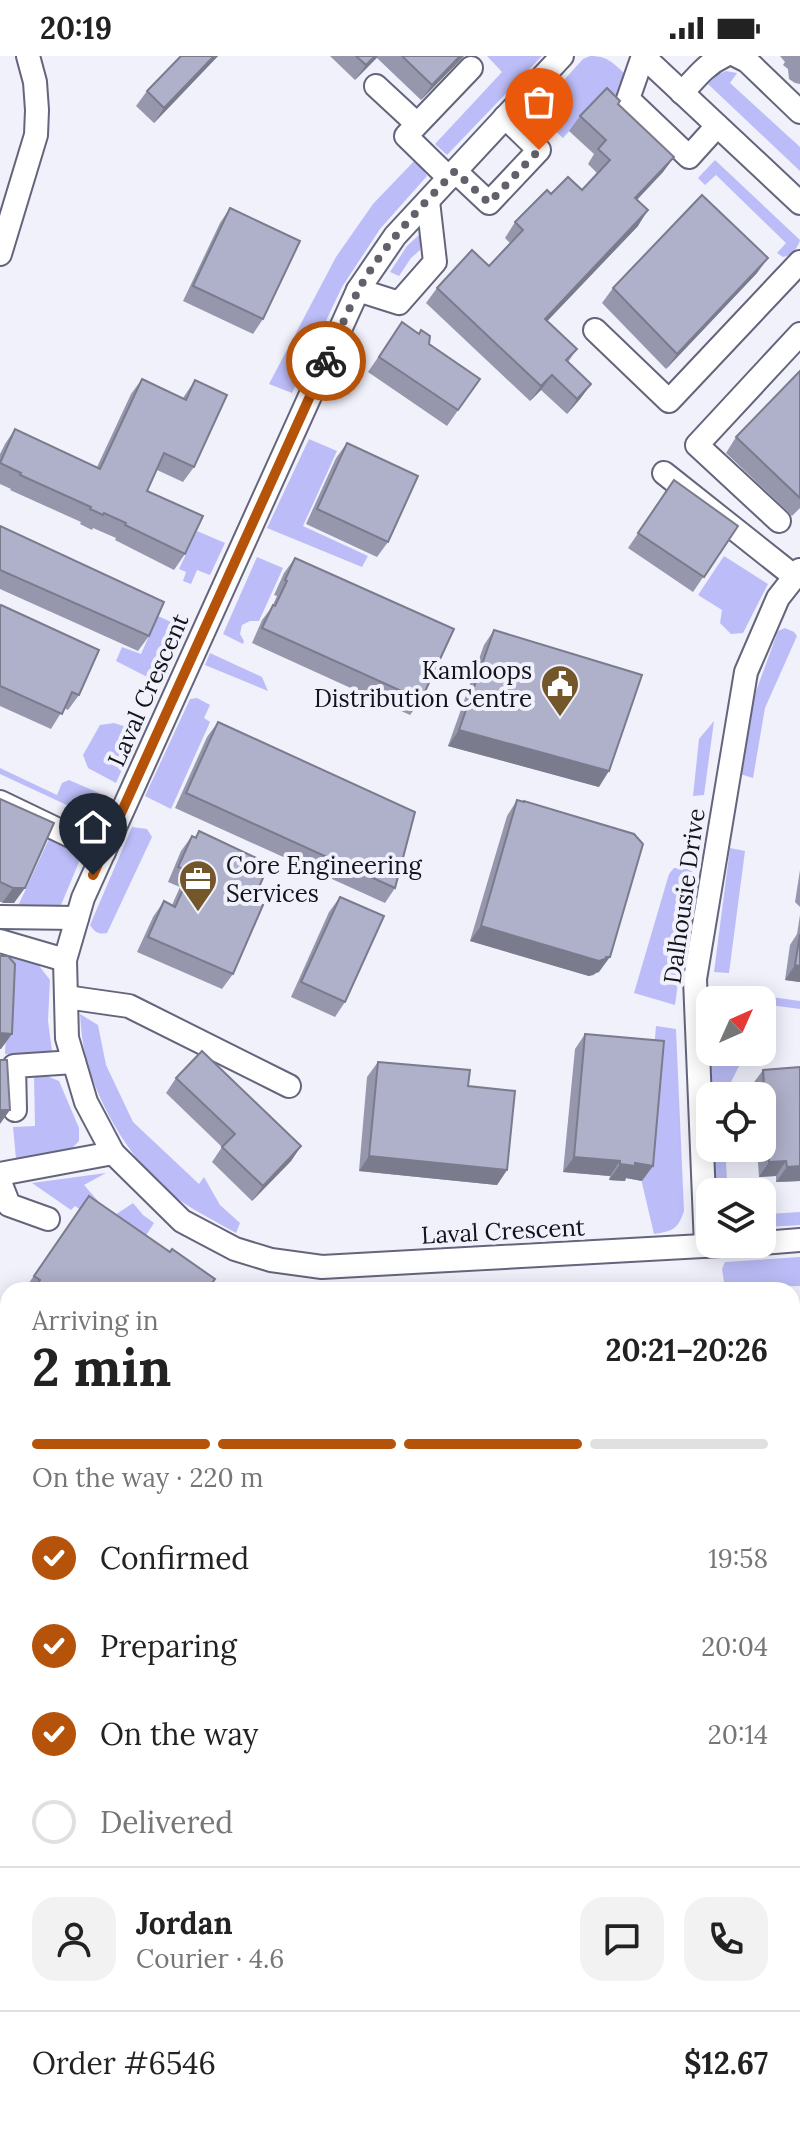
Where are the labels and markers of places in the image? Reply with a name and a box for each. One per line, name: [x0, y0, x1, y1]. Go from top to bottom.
pin: [505, 68, 573, 150]
place label: Kamloops Distribution Centre: [314, 655, 532, 714]
public building icon: Kamloops Distribution Centre: [539, 663, 581, 718]
pin: [59, 793, 127, 875]
place label: Core Engineering Services: [226, 850, 423, 909]
office icon: Core Engineering Services: [177, 858, 219, 913]

